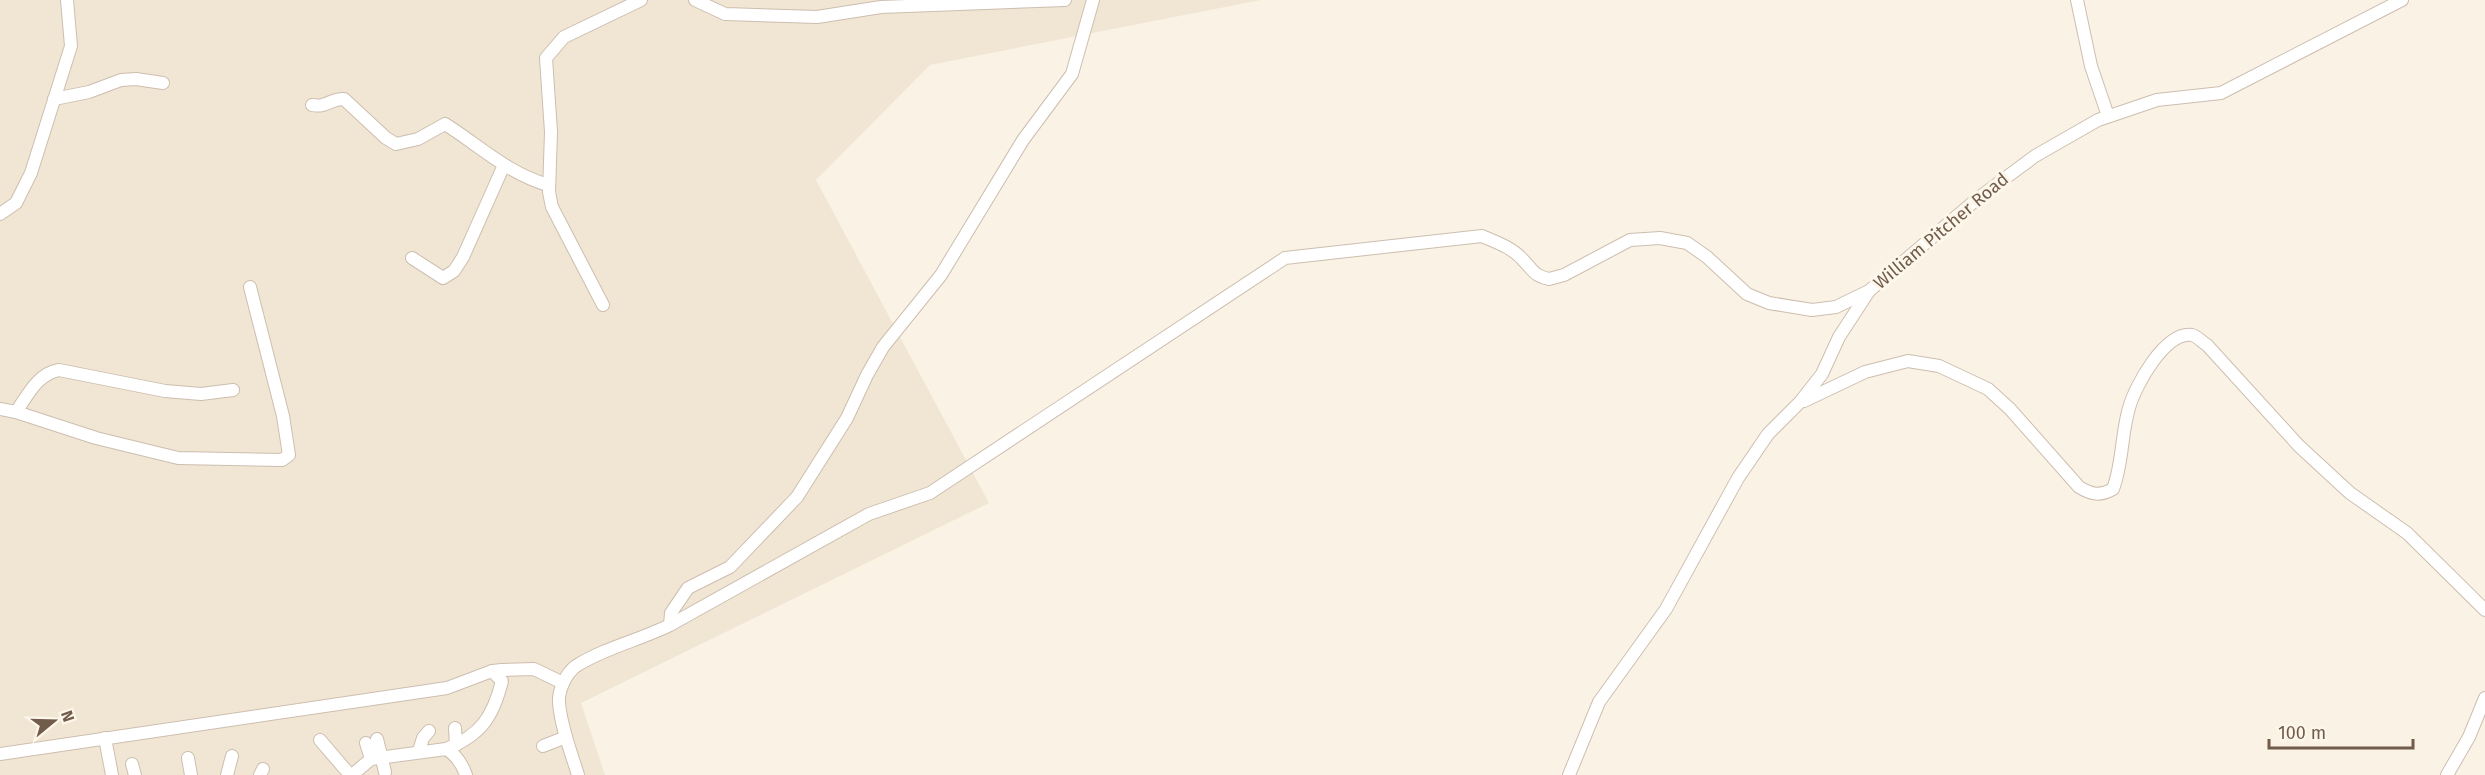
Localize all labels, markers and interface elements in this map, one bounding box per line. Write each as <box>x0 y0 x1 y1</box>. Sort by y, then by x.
street label: William Pitcher Road <box>1869 168 2013 294</box>
north arrow <box>24 691 84 751</box>
text: N <box>57 708 78 724</box>
scale bar <box>2269 712 2413 750</box>
text: 100 m <box>2278 722 2326 744</box>

